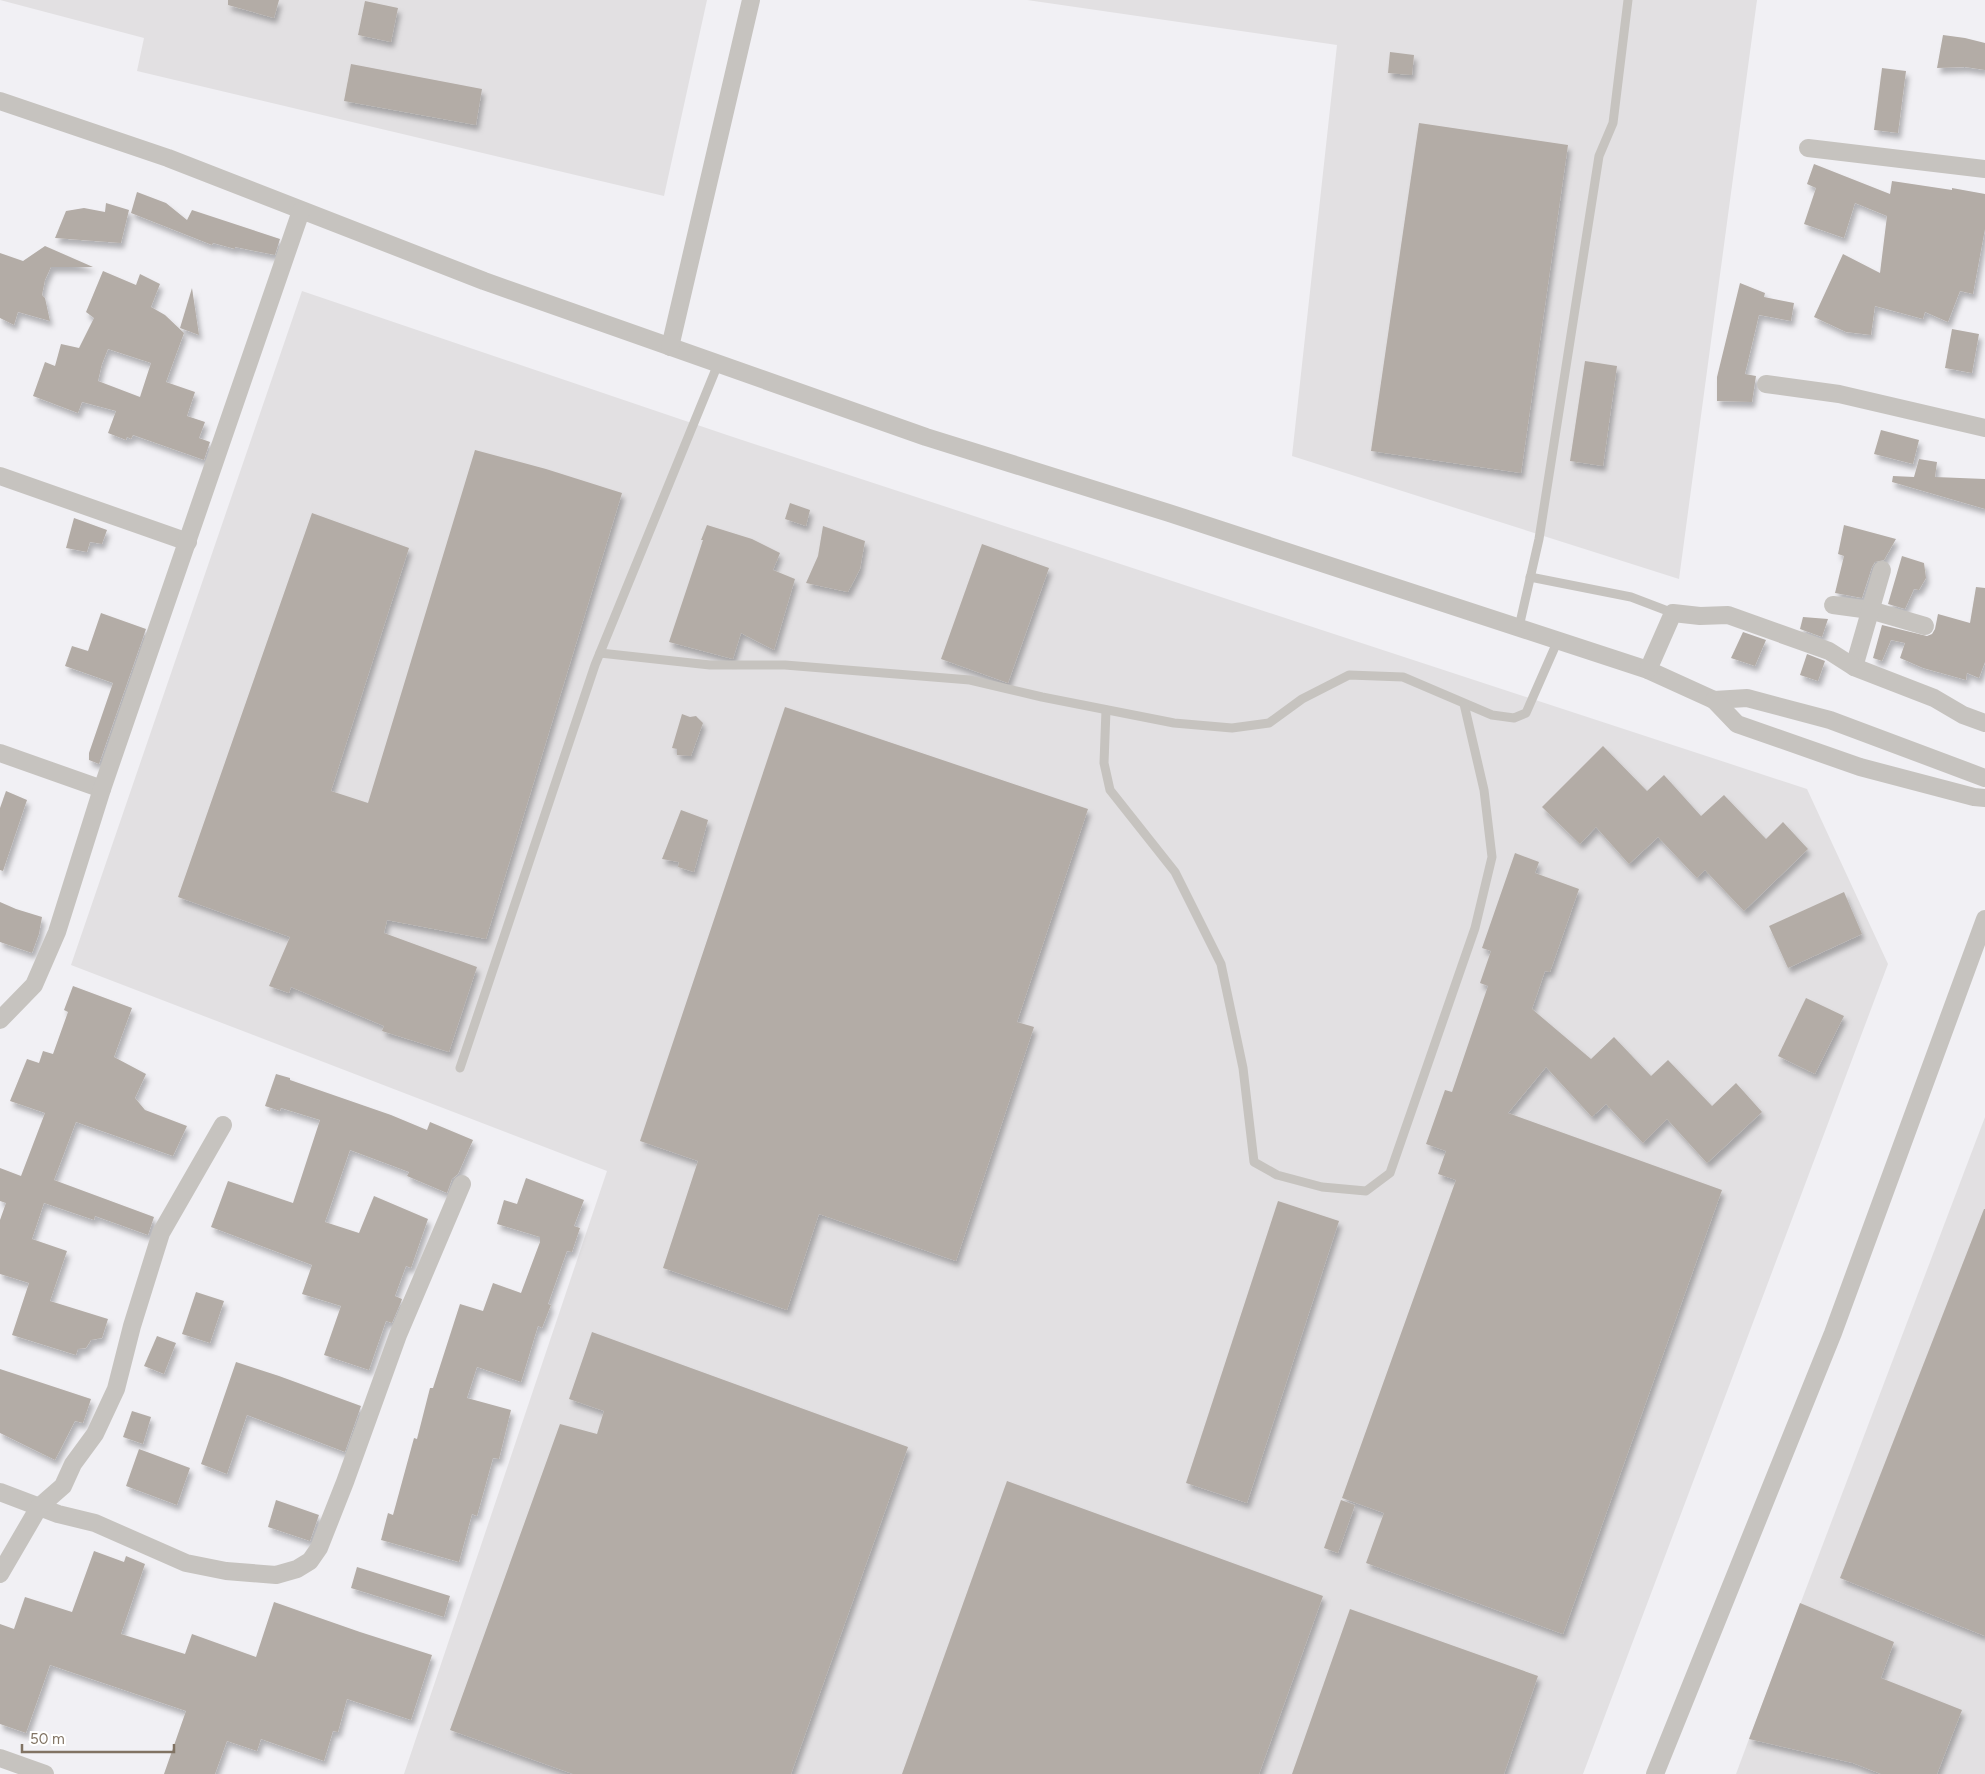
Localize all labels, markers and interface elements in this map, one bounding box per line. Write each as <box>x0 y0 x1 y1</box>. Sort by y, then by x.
scale bar <box>22 1722 175 1754</box>
text: 50 m <box>30 1730 65 1748</box>

